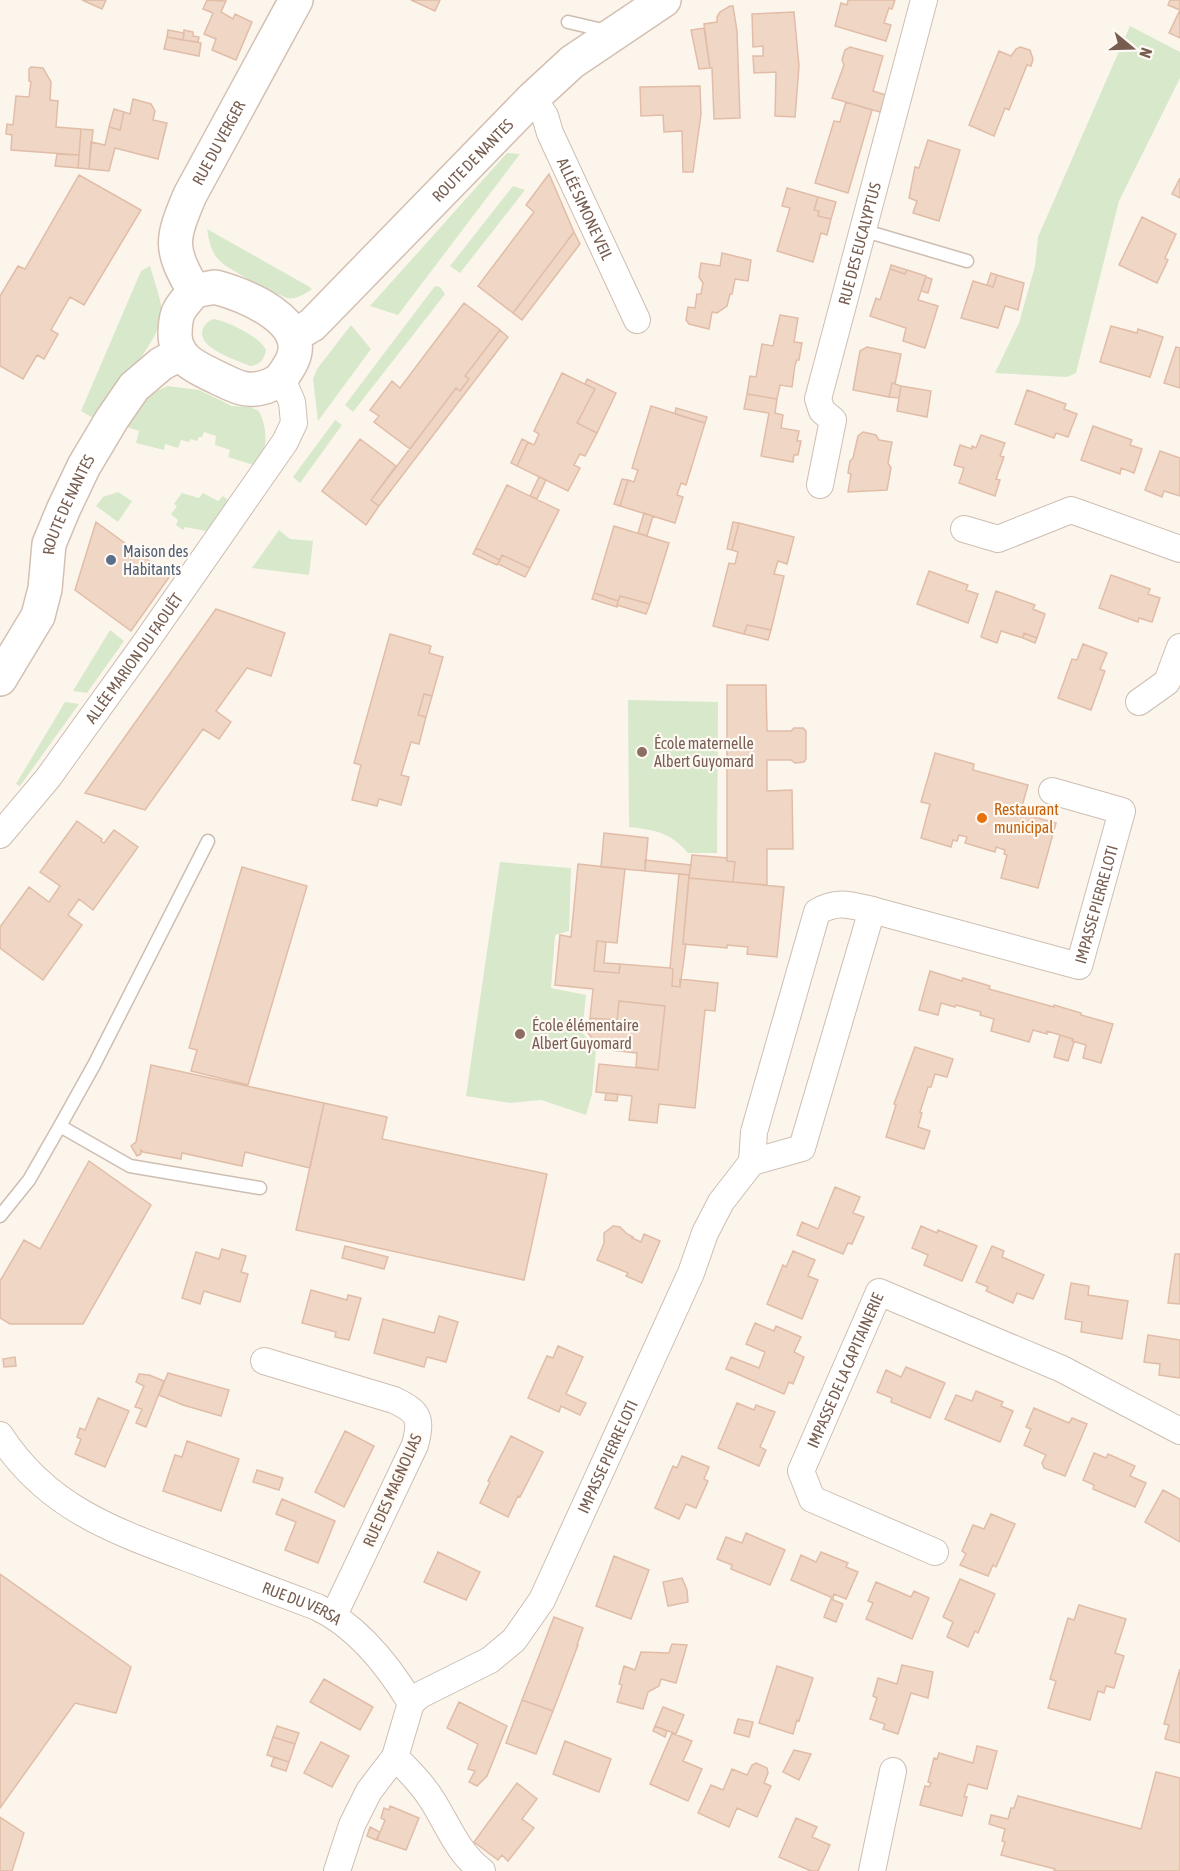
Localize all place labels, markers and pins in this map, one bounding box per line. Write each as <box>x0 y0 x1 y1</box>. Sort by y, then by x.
place label: Maison des Habitants <box>123 542 189 578</box>
marker: Maison des Habitants <box>104 553 118 567</box>
place label: École maternelle Albert Guyomard <box>654 734 754 771</box>
marker: École maternelle Albert Guyomard <box>635 745 649 759</box>
place label: Restaurant municipal <box>994 800 1059 837</box>
marker: Restaurant municipal <box>975 811 989 825</box>
place label: École élémentaire Albert Guyomard <box>532 1016 639 1053</box>
marker: École élémentaire Albert Guyomard <box>513 1027 527 1041</box>

